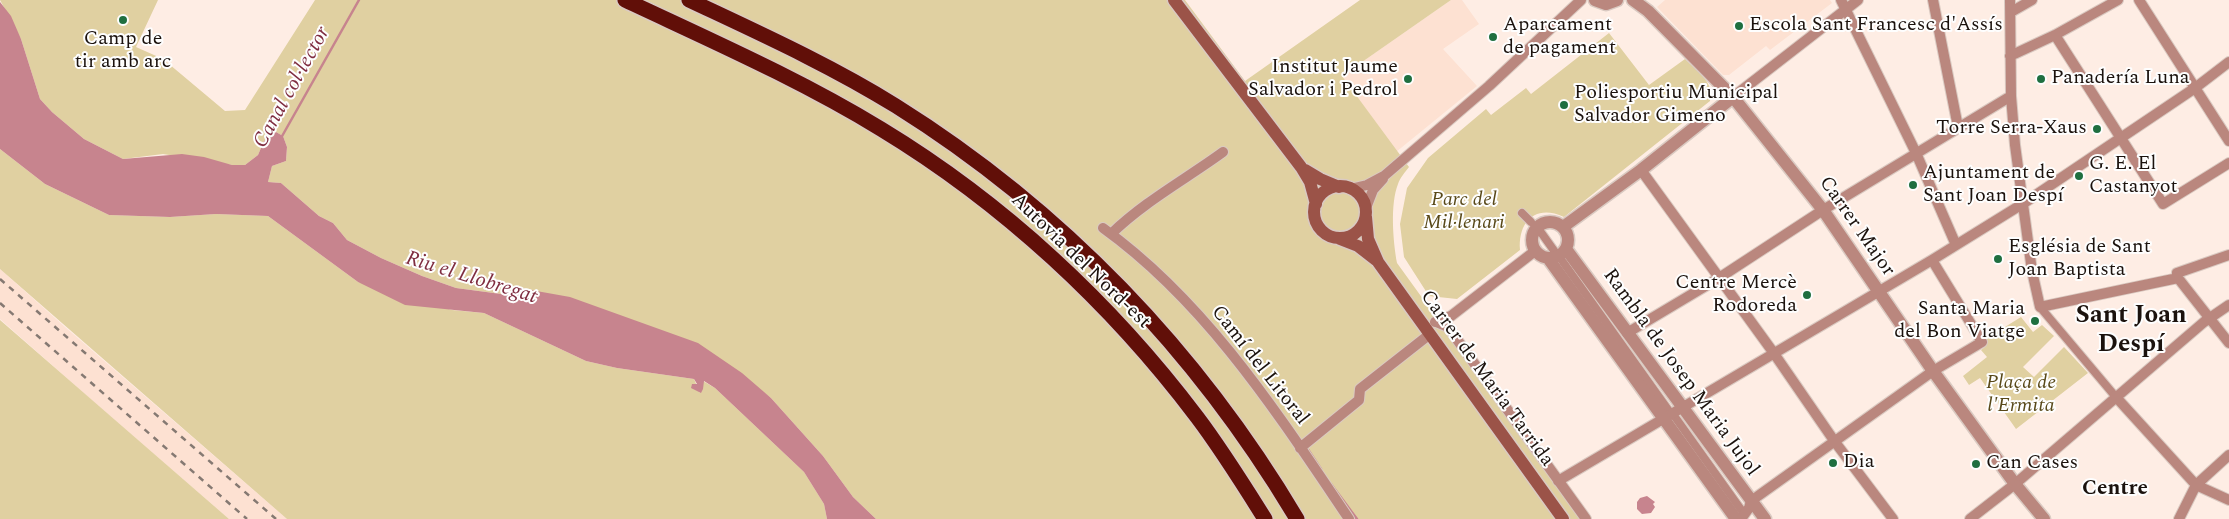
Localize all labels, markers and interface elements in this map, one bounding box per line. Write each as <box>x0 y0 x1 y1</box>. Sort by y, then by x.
marker: Camp de tir amb arc <box>117 14 129 26</box>
place label: Aparcament de pagament <box>1503 14 1616 61</box>
place label: Escola Sant Francesc d'Assís <box>1749 14 2003 38</box>
marker: Escola Sant Francesc d'Assís <box>1733 20 1745 32</box>
water label: Canal col·lector <box>249 23 337 153</box>
place label: Camp de tir amb arc <box>75 28 171 75</box>
marker: Aparcament de pagament <box>1487 31 1499 43</box>
place label: Institut Jaume Salvador i Pedrol <box>1248 56 1398 103</box>
place label: Panadería Luna <box>2051 67 2189 91</box>
marker: Institut Jaume Salvador i Pedrol <box>1402 73 1414 85</box>
marker: Panadería Luna <box>2035 73 2047 85</box>
place label: Poliesportiu Municipal Salvador Gimeno <box>1574 82 1778 129</box>
marker: Poliesportiu Municipal Salvador Gimeno <box>1558 99 1570 111</box>
place label: Torre Serra-Xaus <box>1936 117 2087 141</box>
marker: Torre Serra-Xaus <box>2091 123 2103 135</box>
place label: G. E. El Castanyot <box>2089 153 2178 200</box>
place label: Ajuntament de Sant Joan Despí <box>1923 162 2064 209</box>
marker: G. E. El Castanyot <box>2073 170 2085 182</box>
street label: Carrer Major <box>1813 172 1899 282</box>
marker: Ajuntament de Sant Joan Despí <box>1907 179 1919 191</box>
street label: Autovia del Nord-est <box>1005 189 1155 335</box>
park label: Parc del Mil·lenari <box>1423 189 1505 236</box>
place label: Església de Sant Joan Baptista <box>2008 236 2151 283</box>
water label: Riu el Llobregat <box>402 247 540 311</box>
marker: Església de Sant Joan Baptista <box>1992 253 2004 265</box>
street label: Rambla de Josep Maria Jujol <box>1597 265 1763 481</box>
place label: Centre Mercè Rodoreda <box>1675 272 1797 319</box>
street label: Carrer de Maria Tarrida <box>1414 286 1558 472</box>
marker: Centre Mercè Rodoreda <box>1801 289 1813 301</box>
place label: Santa Maria del Bon Viatge <box>1894 298 2025 345</box>
street label: Camí del Litoral <box>1205 302 1313 430</box>
district label: Sant Joan Despí <box>2075 302 2187 361</box>
marker: Santa Maria del Bon Viatge <box>2029 315 2041 327</box>
park label: Plaça de l'Ermita <box>1986 372 2056 419</box>
place label: Dia <box>1843 451 1875 475</box>
place label: Can Cases <box>1986 452 2078 476</box>
marker: Dia <box>1827 457 1839 469</box>
marker: Can Cases <box>1970 458 1982 470</box>
district label: Centre <box>2082 477 2148 503</box>

